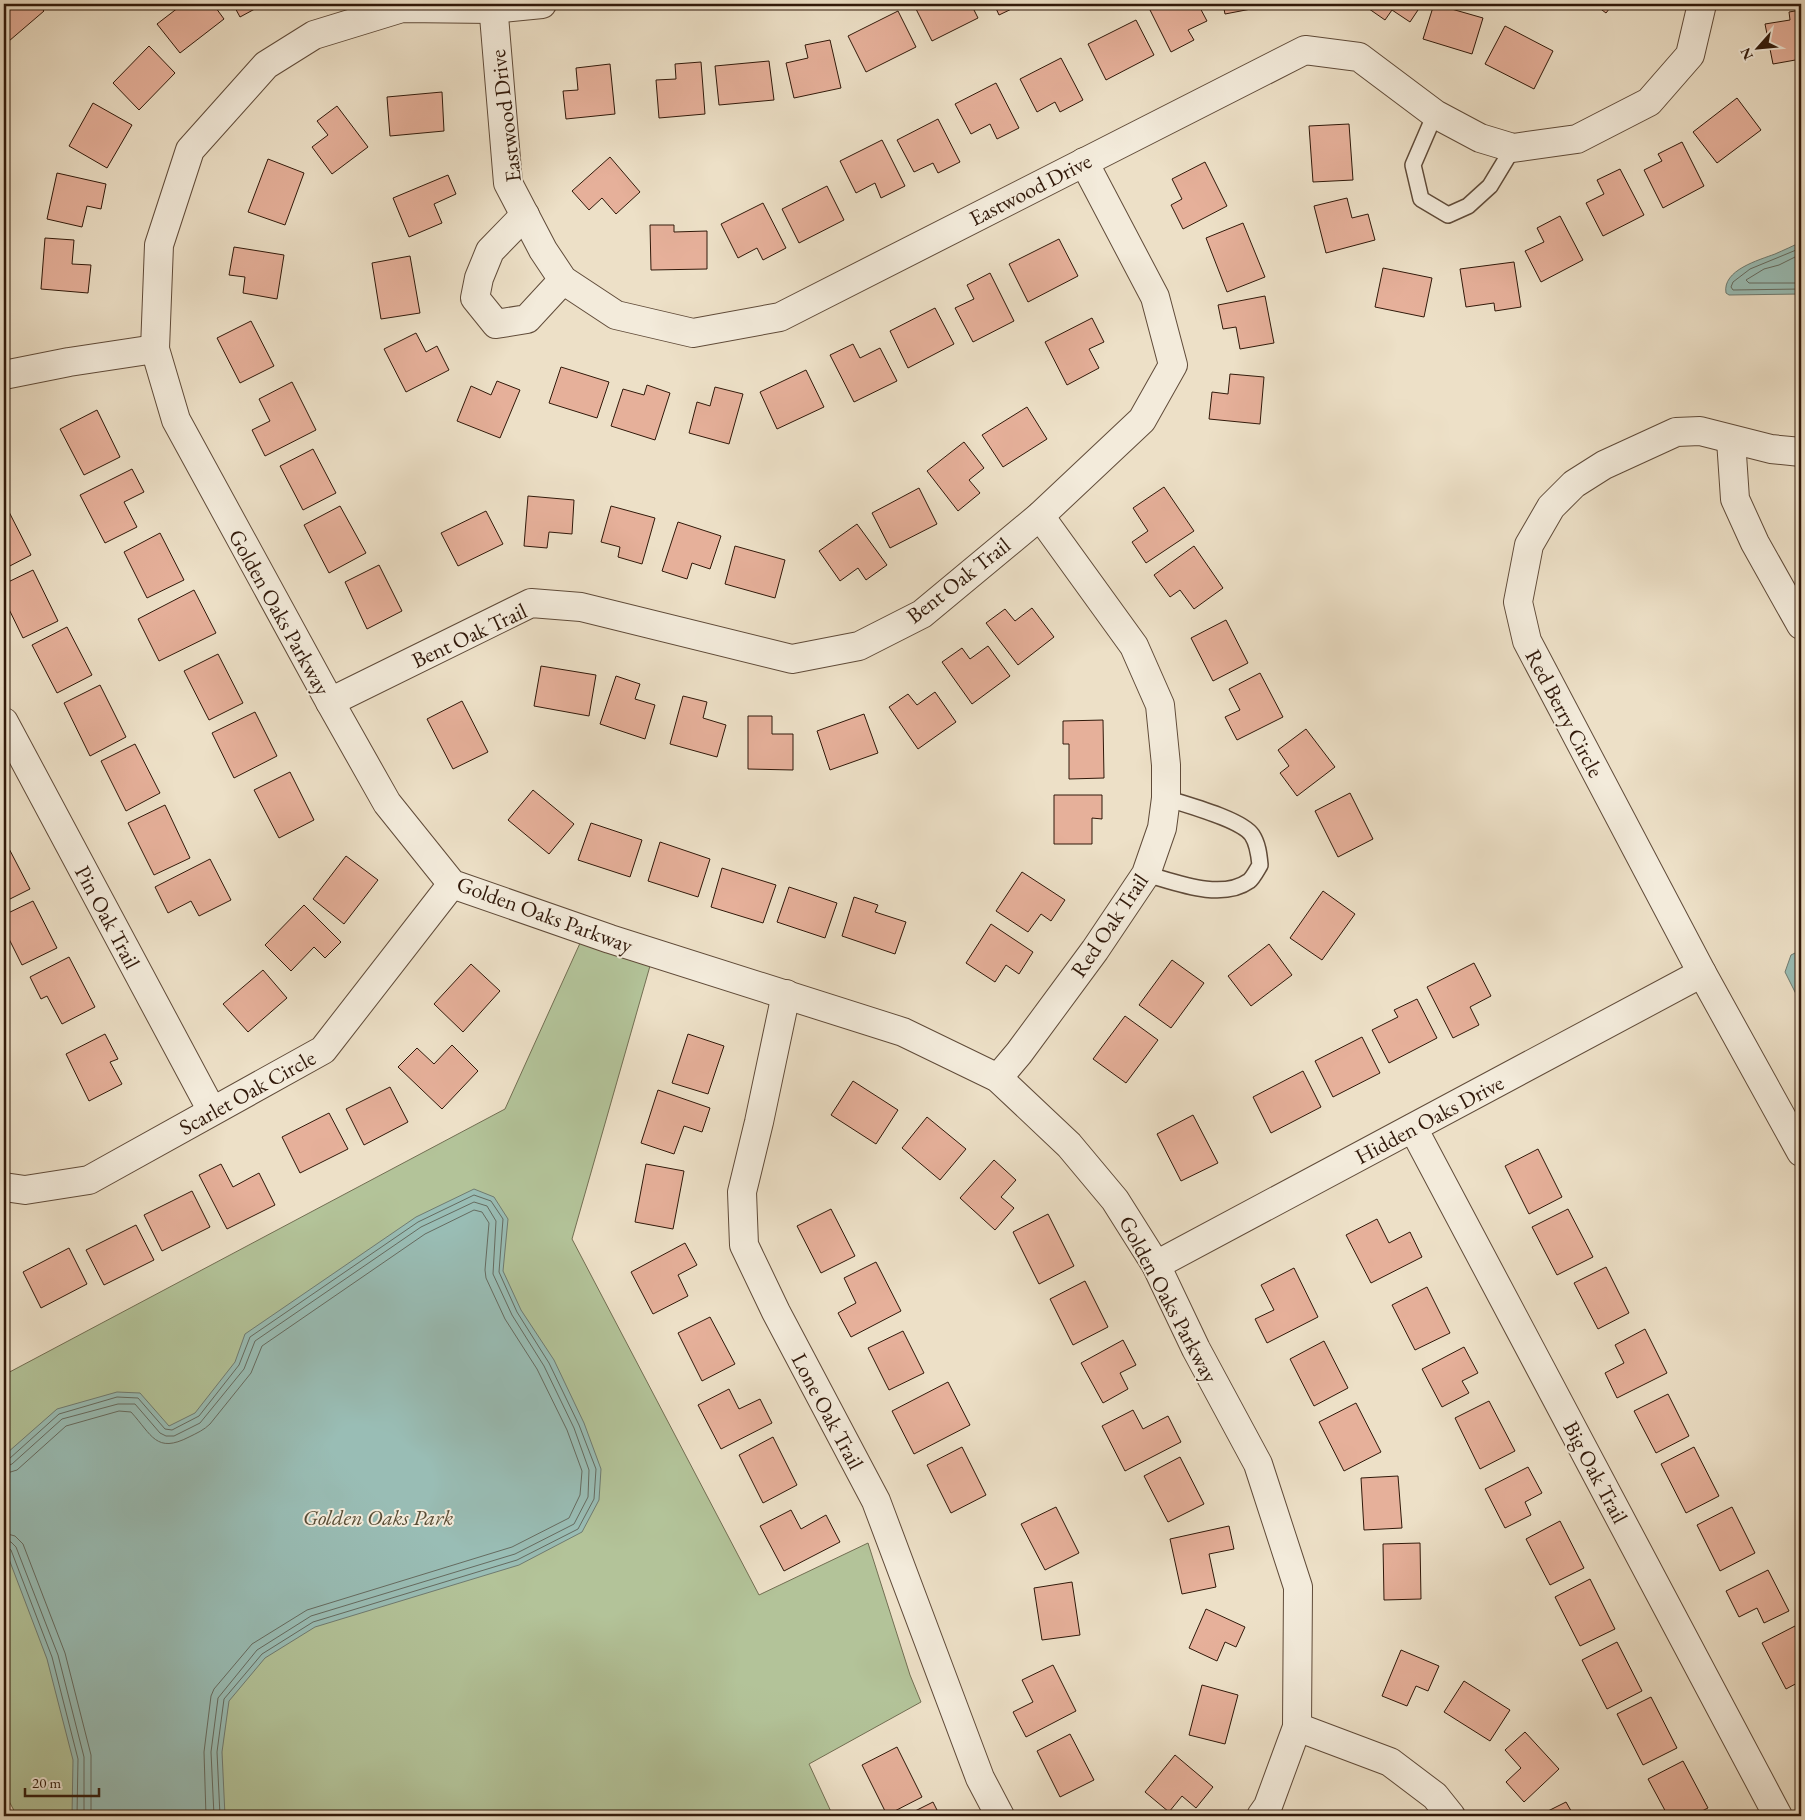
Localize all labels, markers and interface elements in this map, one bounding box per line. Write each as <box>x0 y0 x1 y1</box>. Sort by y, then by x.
north arrow <box>1732 22 1782 72</box>
text: N <box>1736 44 1757 63</box>
street label: Eastwood Drive <box>483 48 528 184</box>
street label: Eastwood Drive <box>964 146 1097 233</box>
street label: Golden Oaks Parkway <box>222 524 337 701</box>
street label: Bent Oak Trail <box>901 531 1016 630</box>
street label: Bent Oak Trail <box>407 596 532 675</box>
street label: Red Berry Circle <box>1519 644 1611 783</box>
street label: Pin Oak Trail <box>68 860 147 974</box>
street label: Red Oak Trail <box>1064 868 1155 983</box>
street label: Golden Oaks Parkway <box>453 869 637 960</box>
street label: Scarlet Oak Circle <box>174 1043 321 1142</box>
street label: Hidden Oaks Drive <box>1350 1068 1509 1171</box>
street label: Golden Oaks Parkway <box>1112 1211 1225 1388</box>
street label: Lone Oak Trail <box>785 1348 870 1475</box>
street label: Big Oak Trail <box>1556 1416 1635 1528</box>
park label: Golden Oaks Park <box>303 1503 453 1532</box>
scale bar <box>25 1765 99 1797</box>
text: 20 m <box>32 1773 61 1792</box>

